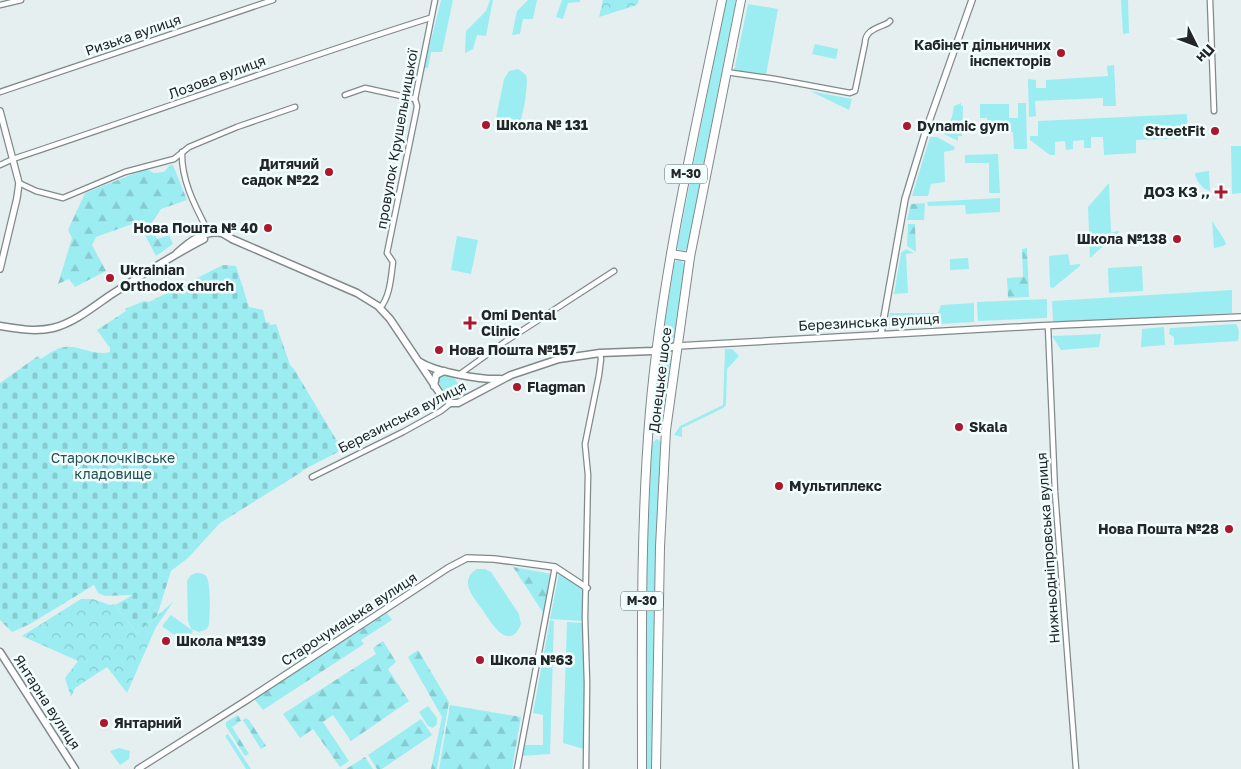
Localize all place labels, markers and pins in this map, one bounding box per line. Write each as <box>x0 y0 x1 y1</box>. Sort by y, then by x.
place label: Кабінет дільничних інспекторів <box>914 36 1051 69</box>
marker: Кабінет дільничних інспекторів <box>1055 47 1067 59</box>
place label: Школа № 131 <box>496 116 588 133</box>
place label: Dynamic gym <box>917 117 1009 134</box>
marker: Школа № 131 <box>480 119 492 131</box>
marker: Dynamic gym <box>901 120 913 132</box>
place label: StreetFit <box>1145 122 1205 139</box>
marker: StreetFit <box>1209 125 1221 137</box>
place label: Дитячий садок №22 <box>242 155 319 188</box>
marker: Дитячий садок №22 <box>323 166 335 178</box>
place label: ДОЗ КЗ ,, <box>1144 183 1210 200</box>
marker: ДОЗ КЗ ,, <box>1214 185 1228 199</box>
place label: Нова Пошта № 40 <box>133 219 258 236</box>
marker: Нова Пошта № 40 <box>262 222 274 234</box>
place label: Школа №138 <box>1077 230 1167 247</box>
marker: Школа №138 <box>1171 233 1183 245</box>
place label: Ukrainian Orthodox church <box>120 261 234 294</box>
marker: Ukrainian Orthodox church <box>104 272 116 284</box>
place label: Omi Dental Clinic <box>481 306 557 339</box>
marker: Omi Dental Clinic <box>463 316 477 330</box>
place label: Нова Пошта №157 <box>449 341 576 358</box>
marker: Нова Пошта №157 <box>433 344 445 356</box>
place label: Flagman <box>527 378 586 395</box>
marker: Flagman <box>511 381 523 393</box>
place label: Skala <box>969 418 1007 435</box>
marker: Skala <box>953 421 965 433</box>
place label: Мультиплекс <box>789 477 882 494</box>
marker: Мультиплекс <box>773 480 785 492</box>
place label: Нова Пошта №28 <box>1098 520 1219 537</box>
marker: Нова Пошта №28 <box>1223 523 1235 535</box>
place label: Школа №139 <box>176 632 266 649</box>
marker: Школа №139 <box>160 635 172 647</box>
place label: Школа №63 <box>490 651 573 668</box>
marker: Школа №63 <box>474 654 486 666</box>
place label: Янтарний <box>114 714 182 731</box>
marker: Янтарний <box>98 717 110 729</box>

